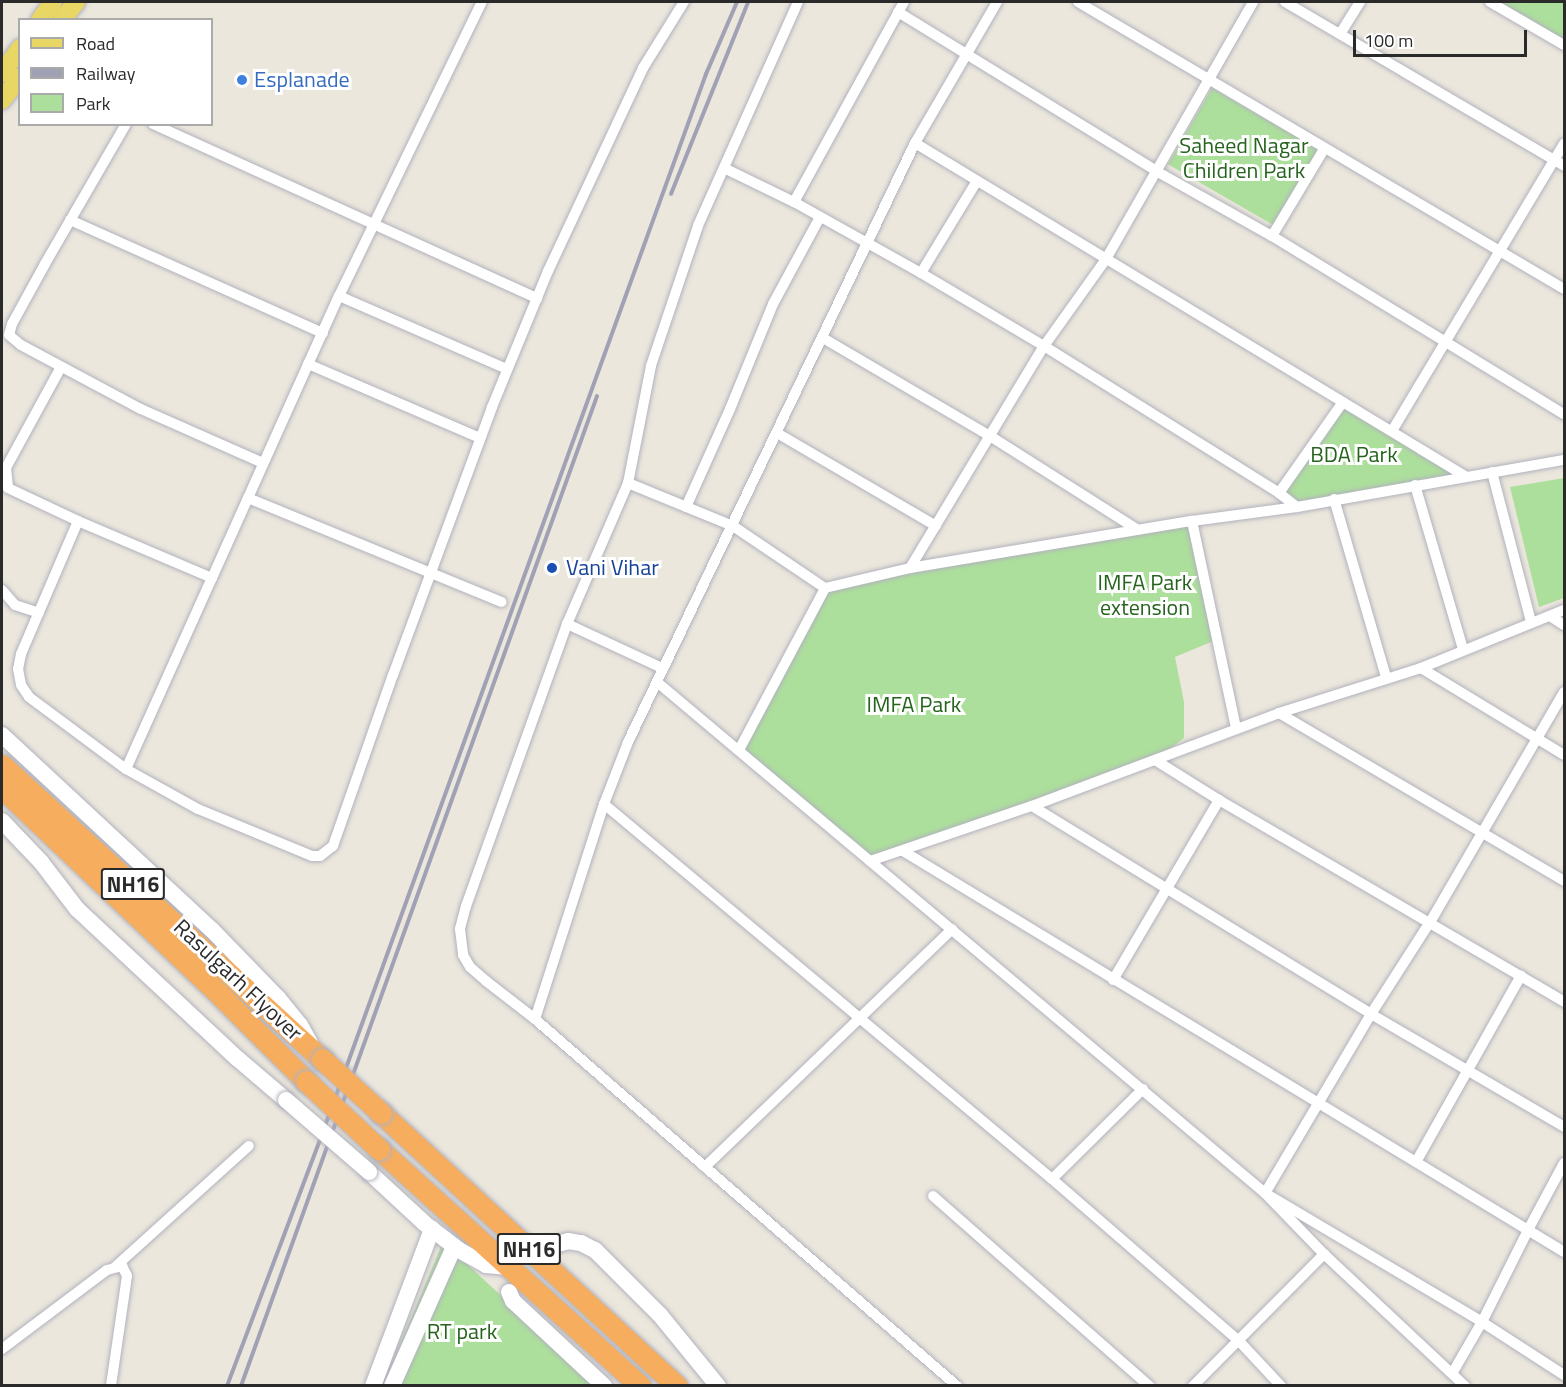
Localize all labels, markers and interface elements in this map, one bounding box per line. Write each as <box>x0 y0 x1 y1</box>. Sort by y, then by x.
legend <box>18 18 213 126</box>
scale bar <box>1356 18 1530 56</box>
text: 100 m <box>1364 27 1413 54</box>
text: Road <box>76 30 115 57</box>
text: Railway <box>76 60 135 87</box>
place label: Esplanade <box>254 67 350 93</box>
marker: Esplanade <box>235 73 249 87</box>
text: Park <box>76 90 110 117</box>
park label: Saheed Nagar Children Park <box>1179 132 1309 184</box>
park label: BDA Park <box>1310 442 1398 468</box>
place label: Vani Vihar <box>566 555 659 581</box>
marker: Vani Vihar <box>543 559 561 577</box>
park label: IMFA Park extension <box>1098 569 1192 620</box>
park label: IMFA Park <box>867 692 961 718</box>
road number: NH16 <box>100 866 166 902</box>
street label: Rasulgarh Flyover <box>168 914 308 1046</box>
road number: NH16 <box>496 1231 562 1267</box>
park label: RT park <box>427 1319 497 1345</box>

